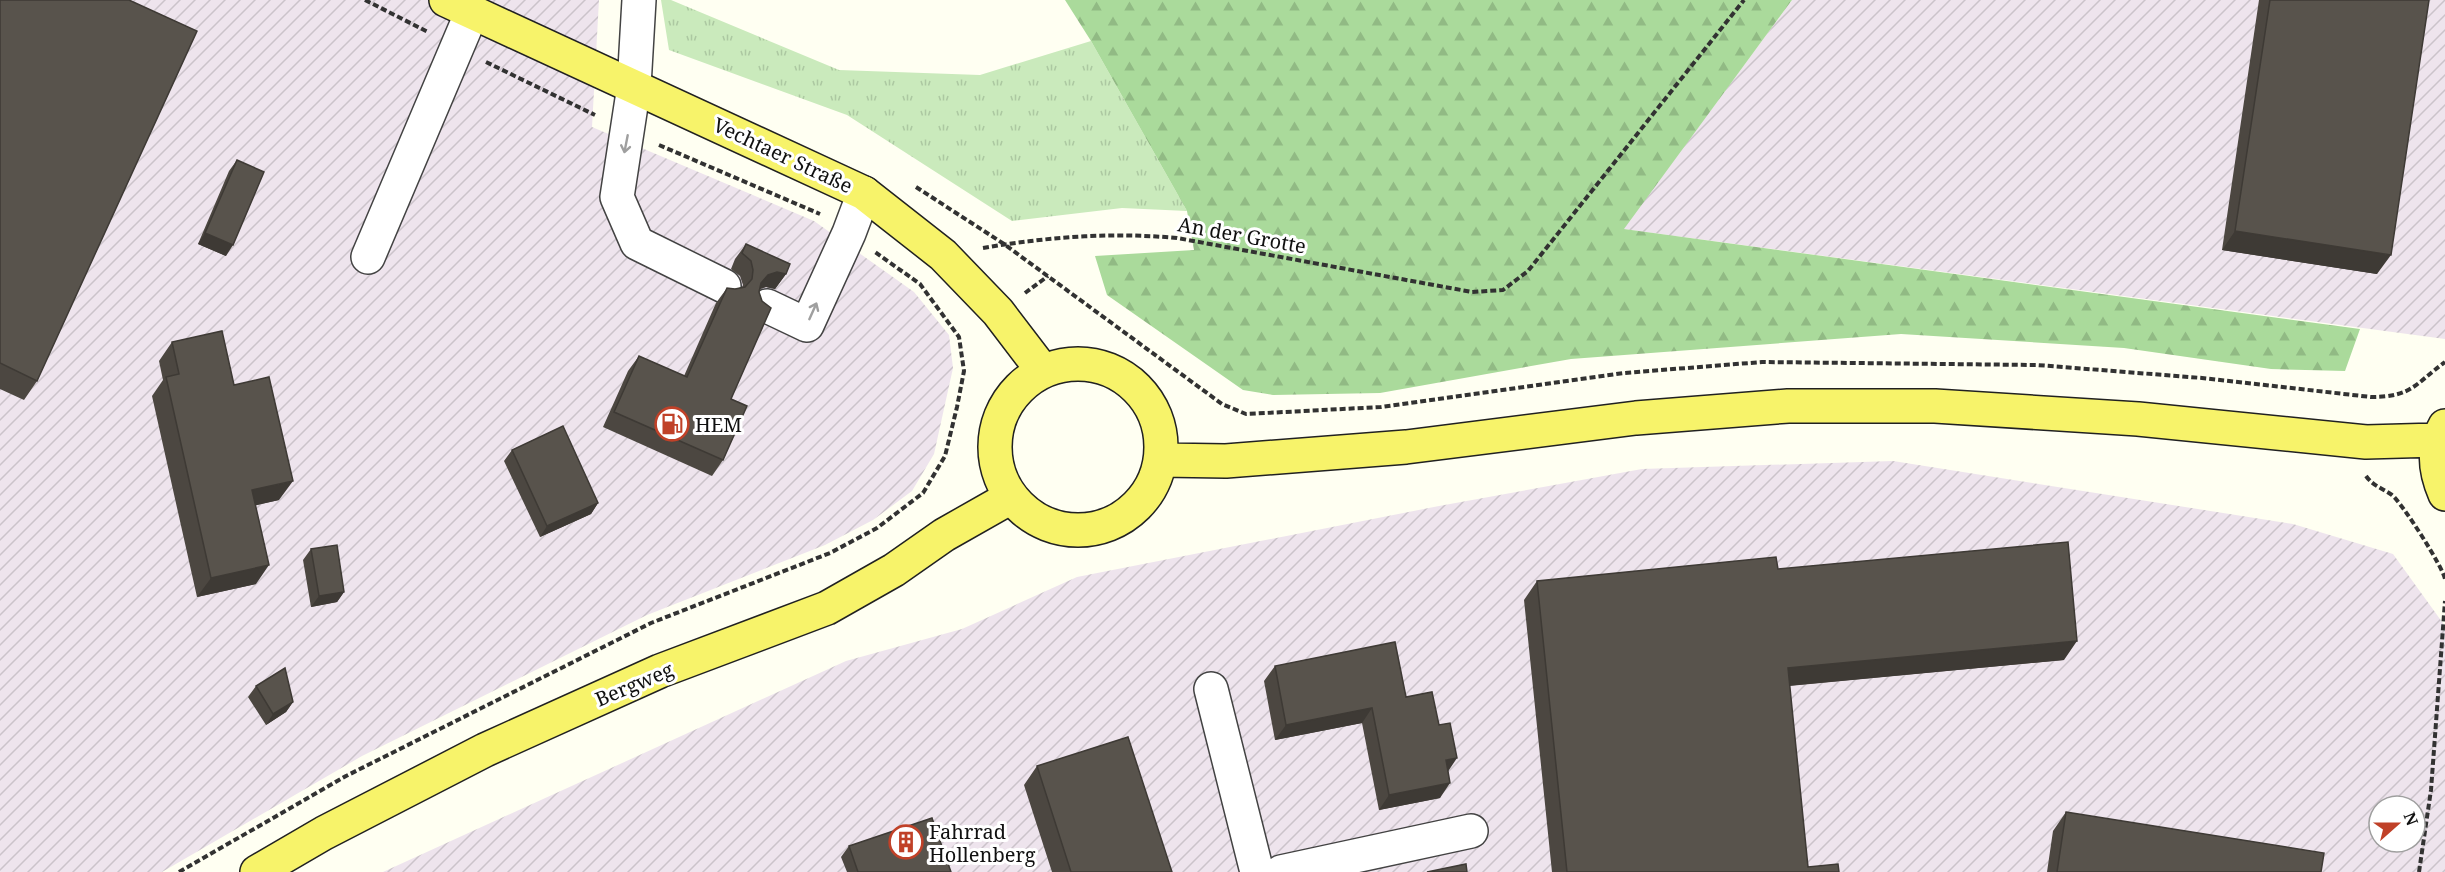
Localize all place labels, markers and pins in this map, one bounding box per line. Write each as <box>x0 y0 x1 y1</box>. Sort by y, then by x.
fuel station icon: HEM <box>654 406 690 442</box>
place label: HEM <box>695 411 742 438</box>
place label: Fahrrad Hollenberg <box>929 818 1036 868</box>
building icon: Fahrrad Hollenberg <box>888 824 924 860</box>

